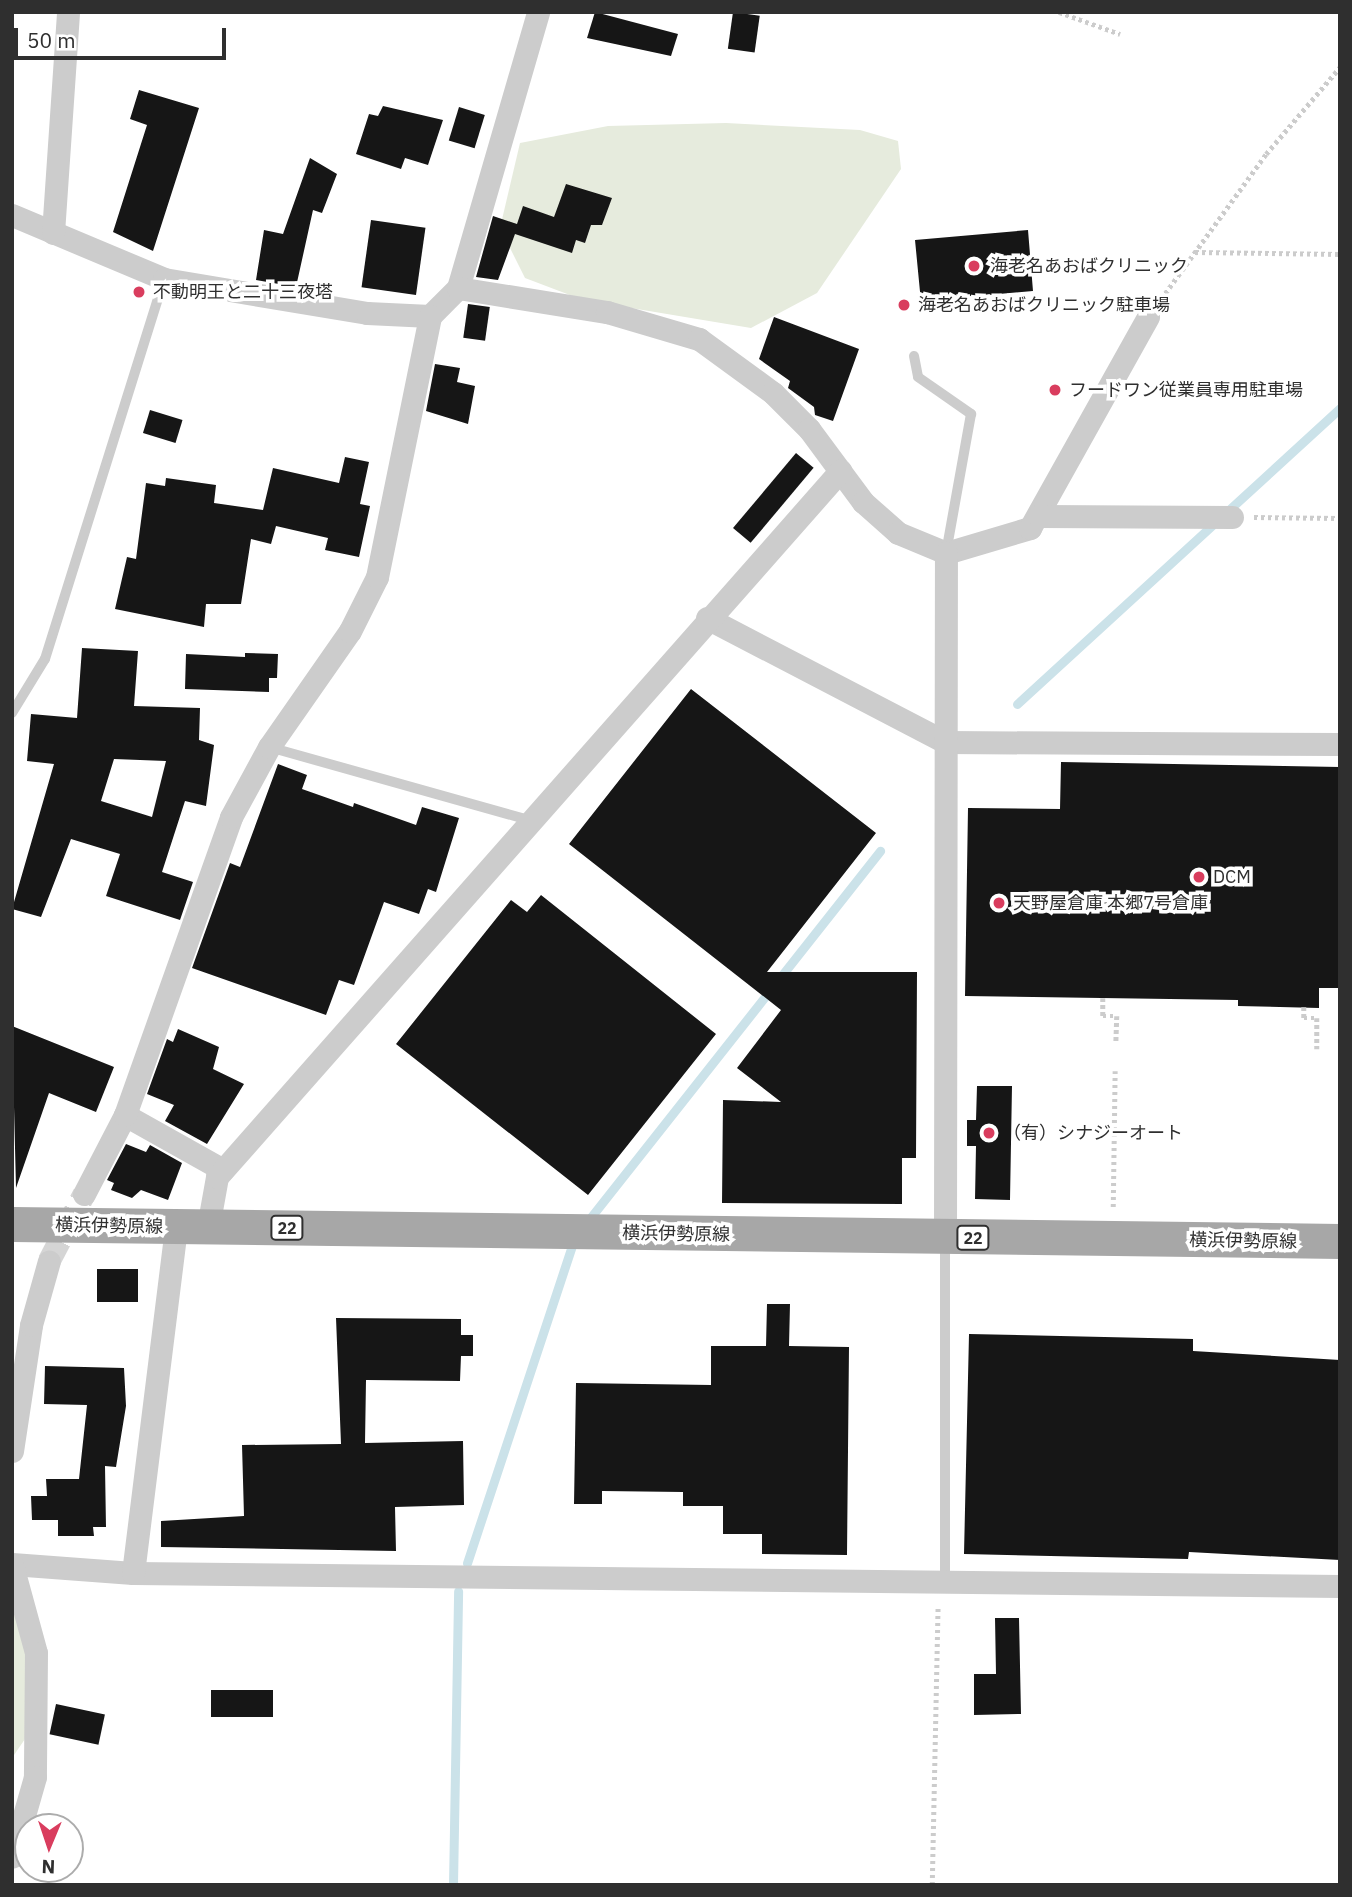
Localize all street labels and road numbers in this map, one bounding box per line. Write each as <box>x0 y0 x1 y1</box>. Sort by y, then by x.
street label: 横浜伊勢原線 <box>55 1214 163 1238</box>
road number: 22 <box>270 1216 304 1240</box>
street label: 横浜伊勢原線 <box>622 1222 730 1246</box>
road number: 22 <box>956 1226 990 1250</box>
street label: 横浜伊勢原線 <box>1189 1229 1297 1253</box>

